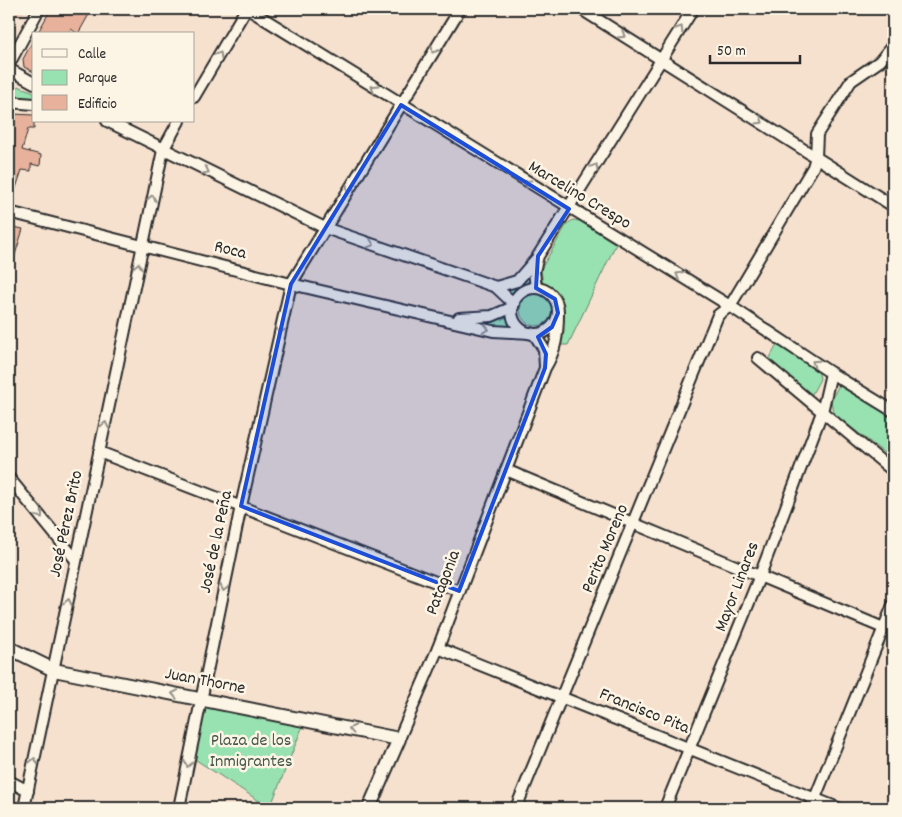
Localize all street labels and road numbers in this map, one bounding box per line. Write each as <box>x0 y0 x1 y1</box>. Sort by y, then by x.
street label: Marcelino Crespo <box>523 155 635 237</box>
street label: Roca <box>211 235 249 267</box>
street label: José Pérez Brito <box>43 468 91 580</box>
street label: José de la Peña <box>194 488 240 596</box>
street label: Perito Moreno <box>576 501 636 597</box>
street label: Mayor Linares <box>709 538 767 636</box>
street label: Patagonia <box>420 546 468 619</box>
street label: Juan Thorne <box>163 662 247 702</box>
street label: Francisco Pita <box>595 683 693 742</box>

